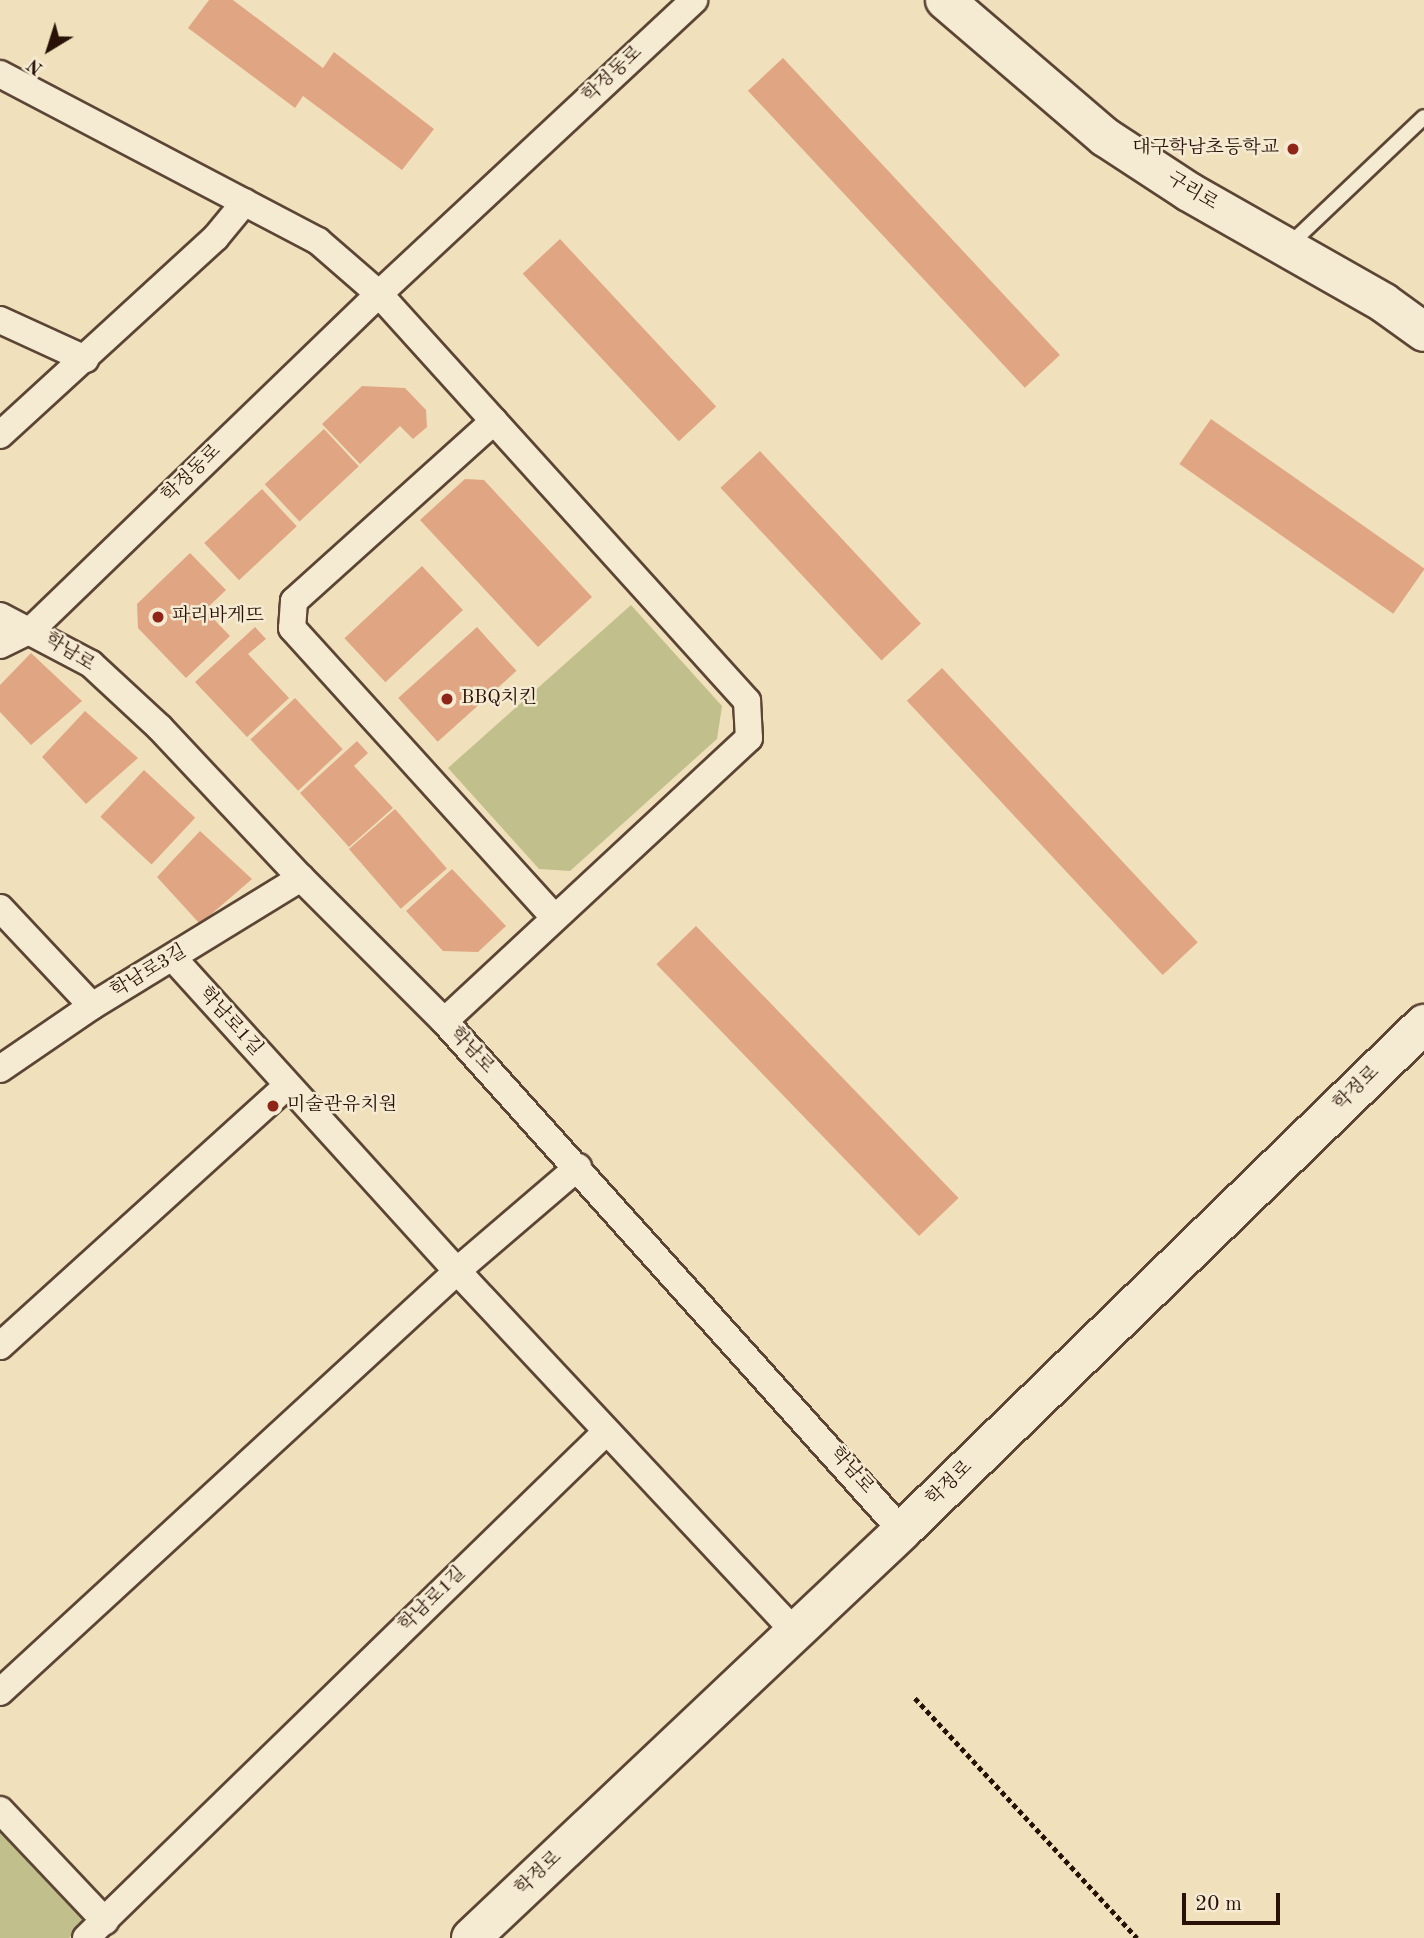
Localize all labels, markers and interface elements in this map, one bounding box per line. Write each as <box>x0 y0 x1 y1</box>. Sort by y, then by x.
north arrow <box>14 14 84 84</box>
street label: 학정동로 <box>578 42 648 108</box>
text: N <box>24 54 47 78</box>
place label: 대구학남초등학교 <box>1132 138 1279 160</box>
marker: 대구학남초등학교 <box>1285 141 1301 157</box>
street label: 구리로 <box>1163 168 1221 216</box>
street label: 학정동로 <box>158 440 226 508</box>
place label: 파리바게뜨 <box>172 606 264 628</box>
marker: 파리바게뜨 <box>150 609 166 625</box>
street label: 학남로 <box>40 629 98 677</box>
place label: BBQ치킨 <box>461 688 537 710</box>
marker: BBQ치킨 <box>439 691 455 707</box>
street label: 학남로3길 <box>107 940 191 1004</box>
street label: 학남로1길 <box>193 983 267 1061</box>
street label: 학남로 <box>444 1023 498 1079</box>
street label: 학정로 <box>1329 1062 1385 1116</box>
place label: 미술관유치원 <box>287 1095 397 1117</box>
marker: 미술관유치원 <box>265 1098 281 1114</box>
street label: 학남로 <box>824 1443 878 1499</box>
street label: 학정로 <box>922 1457 978 1511</box>
street label: 학남로1길 <box>395 1562 471 1638</box>
street label: 학정로 <box>511 1847 567 1901</box>
scale bar <box>1186 1878 1284 1922</box>
text: 20 m <box>1195 1894 1242 1915</box>

